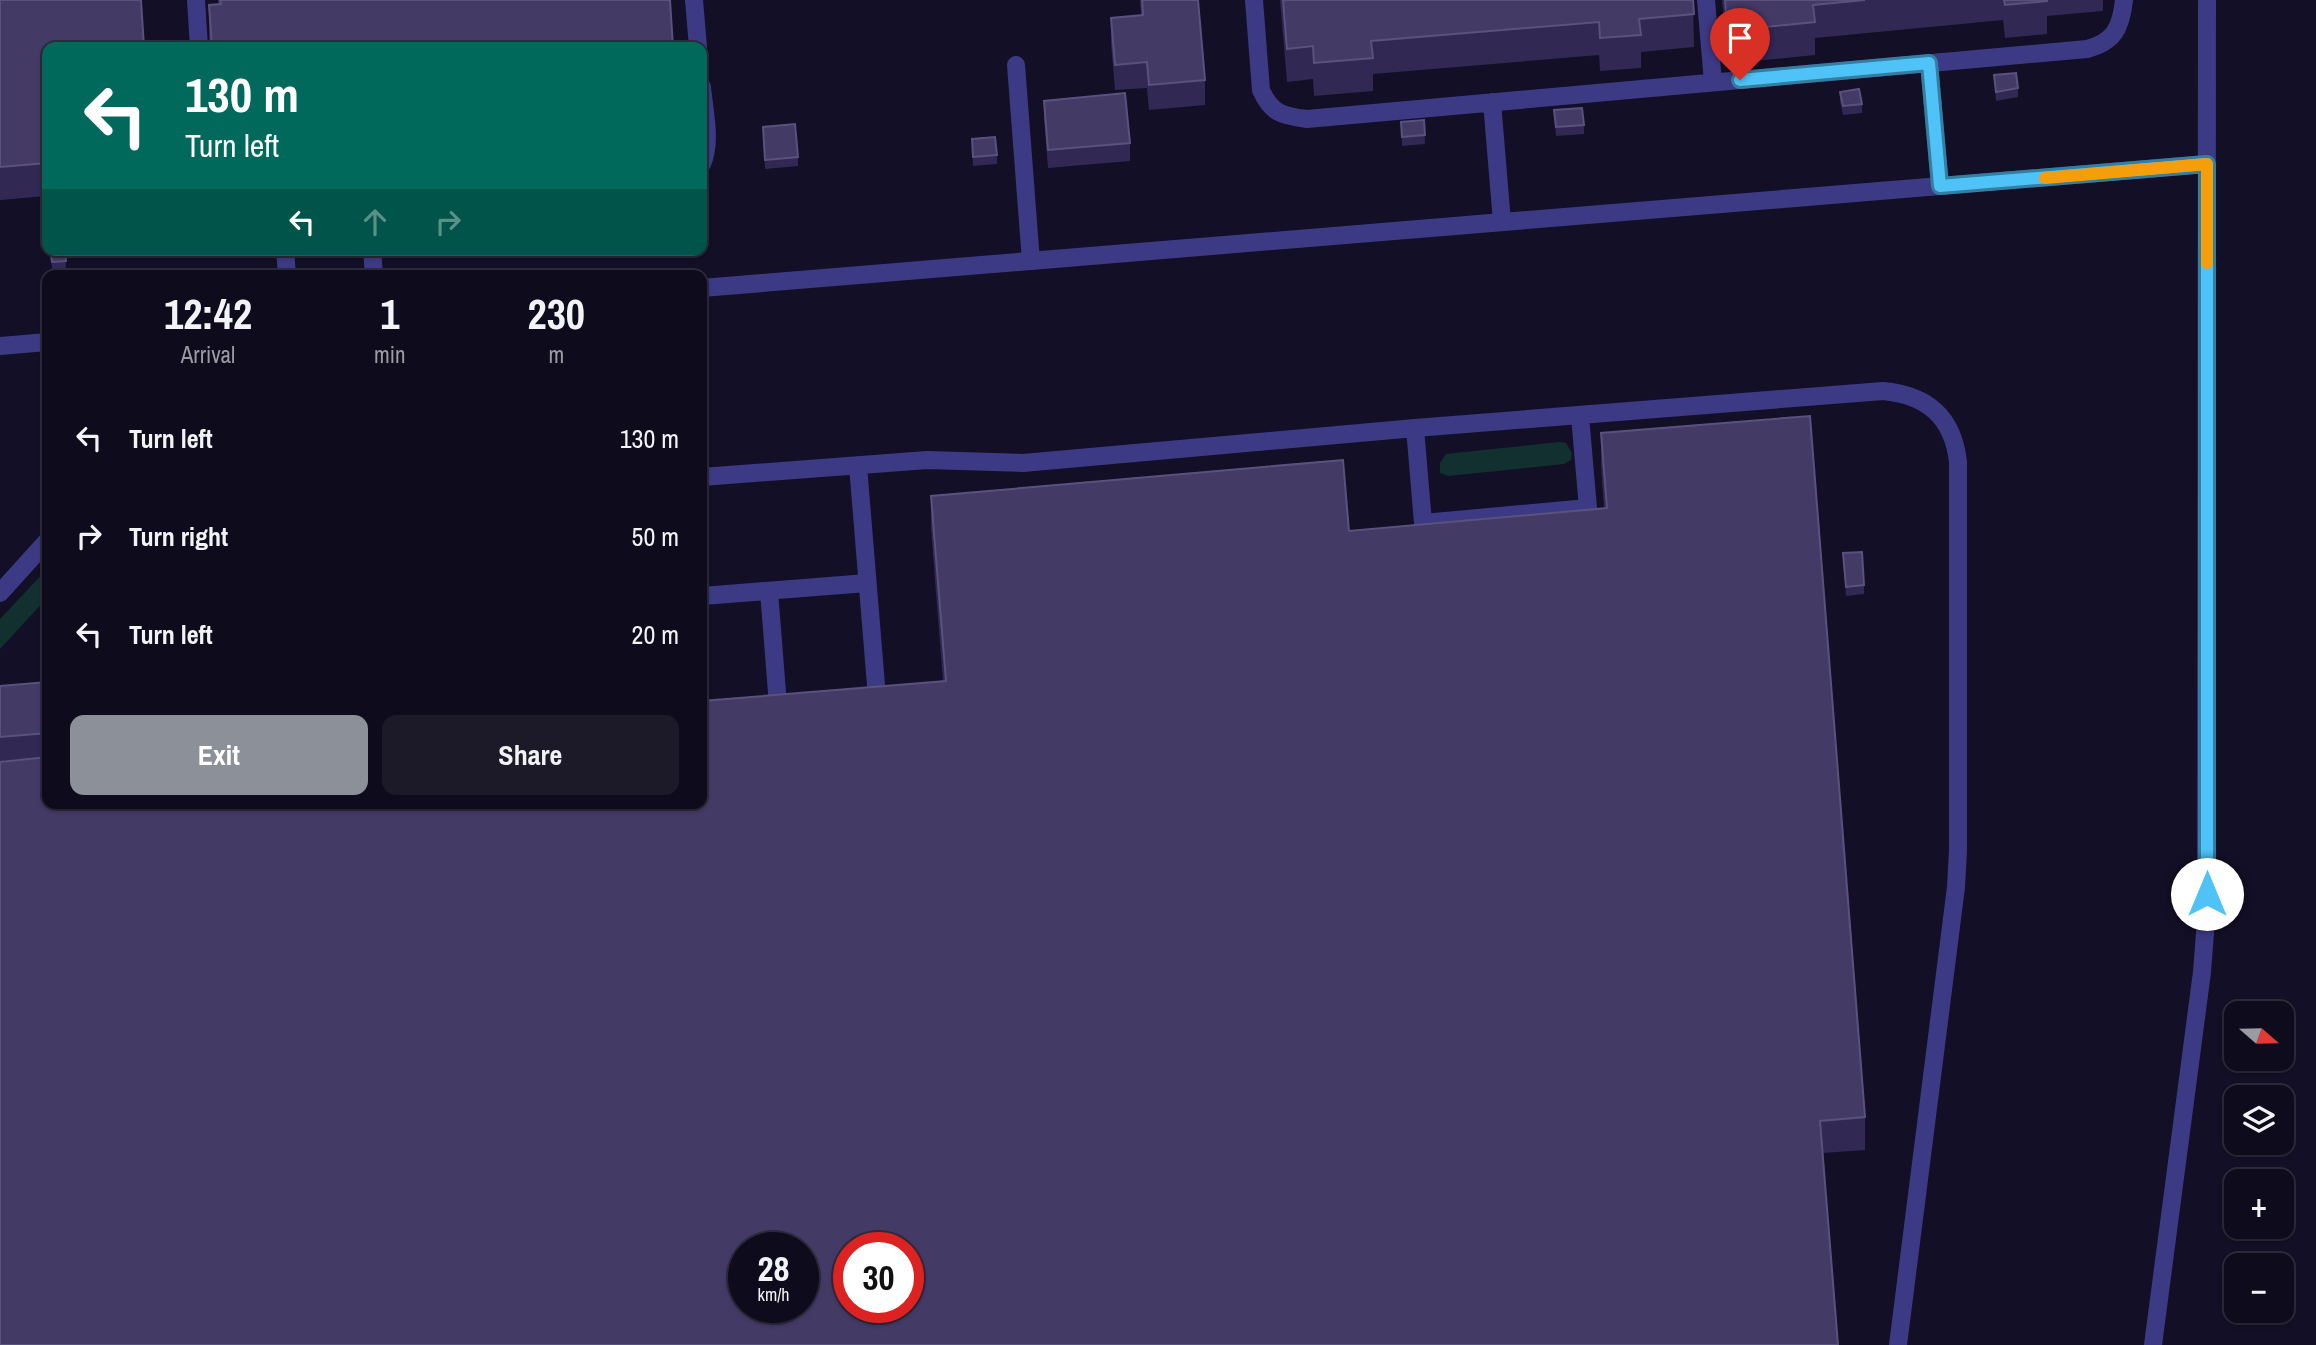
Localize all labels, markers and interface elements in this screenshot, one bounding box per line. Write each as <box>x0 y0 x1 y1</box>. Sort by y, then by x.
pin <box>1710 8 1770 80</box>
icon: arrive <box>1721 19 1759 57</box>
text: 130 m <box>185 61 299 127</box>
icon: left <box>70 70 161 161</box>
text: Turn left <box>185 124 279 167</box>
icon: left <box>283 203 321 241</box>
icon: ahead <box>356 203 394 241</box>
icon: right <box>429 203 467 241</box>
text: 12:42 <box>164 286 252 342</box>
text: 1 <box>380 286 399 342</box>
text: 230 <box>528 286 585 342</box>
text: Arrival <box>181 339 235 370</box>
text: min <box>374 339 406 370</box>
text: m <box>548 339 564 370</box>
icon: left <box>70 419 108 457</box>
text: Turn left <box>129 421 213 456</box>
text: 130 m <box>620 421 679 456</box>
icon: right <box>70 517 108 555</box>
text: Turn right <box>129 519 228 554</box>
text: 50 m <box>632 519 679 554</box>
icon: left <box>70 615 108 653</box>
text: Turn left <box>129 617 213 652</box>
text: 20 m <box>632 617 679 652</box>
button: Exit <box>70 715 368 795</box>
button: Share <box>382 715 679 795</box>
position arrow <box>2170 857 2244 931</box>
north arrow <box>2224 1001 2294 1071</box>
map controls <box>2224 1001 2294 1323</box>
button: layers <box>2224 1085 2294 1155</box>
button: + <box>2224 1169 2294 1239</box>
speed limit sign: 30 <box>833 1232 924 1323</box>
text: 28 <box>758 1245 789 1292</box>
button: − <box>2224 1253 2294 1323</box>
text: km/h <box>758 1282 790 1307</box>

